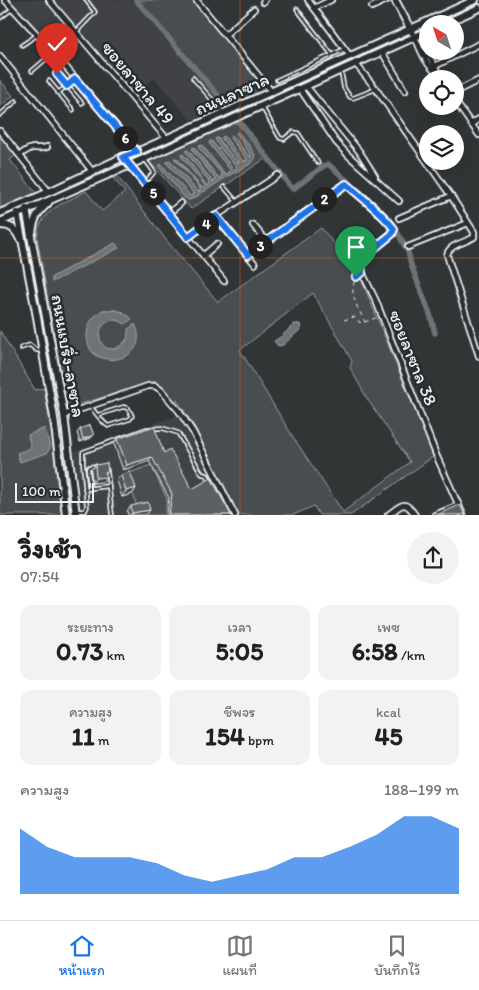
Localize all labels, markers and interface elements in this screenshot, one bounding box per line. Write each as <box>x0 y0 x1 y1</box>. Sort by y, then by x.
north arrow <box>419 15 464 60</box>
map controls <box>419 15 464 170</box>
pin <box>36 23 78 74</box>
icon: check <box>43 30 71 58</box>
street label: ซอยลาซาล 49 <box>97 37 179 129</box>
street label: ถนนลาซาล <box>191 68 273 120</box>
button: locate <box>419 70 464 115</box>
button: layers <box>419 125 464 170</box>
pin: 6 <box>112 126 138 150</box>
text: 6 <box>122 130 129 147</box>
pin: 5 <box>140 180 166 206</box>
text: 5 <box>150 185 157 202</box>
pin: 2 <box>312 186 336 212</box>
text: 2 <box>321 191 328 208</box>
pin: 4 <box>194 212 218 236</box>
text: 4 <box>202 216 211 233</box>
pin <box>335 226 377 277</box>
icon: arrive <box>342 233 370 261</box>
pin: 3 <box>248 234 272 258</box>
text: 3 <box>257 238 264 255</box>
street label: ถนนแบริ่ง-ลาซาล <box>46 293 90 419</box>
street label: ซอยลาซาล 38 <box>384 307 442 409</box>
scale bar <box>15 480 94 503</box>
text: 100 m <box>22 483 61 500</box>
text: วิ่งเช้า <box>20 531 82 565</box>
button: share <box>407 532 459 584</box>
text: 07:54 <box>20 567 60 586</box>
text: ระยะทาง <box>67 619 114 636</box>
text: เวลา <box>227 619 252 636</box>
text: เพซ <box>377 619 400 636</box>
text: 0.73 <box>56 636 103 666</box>
text: 5:05 <box>216 636 263 666</box>
text: 6:58 <box>352 636 398 666</box>
text: km <box>103 647 125 664</box>
text: /km <box>398 647 425 664</box>
text: ความสูง <box>69 704 112 721</box>
text: ชีพจร <box>224 704 255 721</box>
text: kcal <box>376 704 401 721</box>
text: 11 <box>71 721 95 751</box>
text: 154 <box>205 721 245 751</box>
text: 45 <box>374 721 403 751</box>
text: m <box>95 732 110 749</box>
text: bpm <box>245 732 274 749</box>
text: ความสูง <box>20 780 69 799</box>
text: 188–199 m <box>384 780 459 799</box>
tab: หน้าแรก <box>59 932 105 979</box>
tab: แผนที่ <box>222 932 257 979</box>
tab: บันทึกไว้ <box>374 932 420 979</box>

